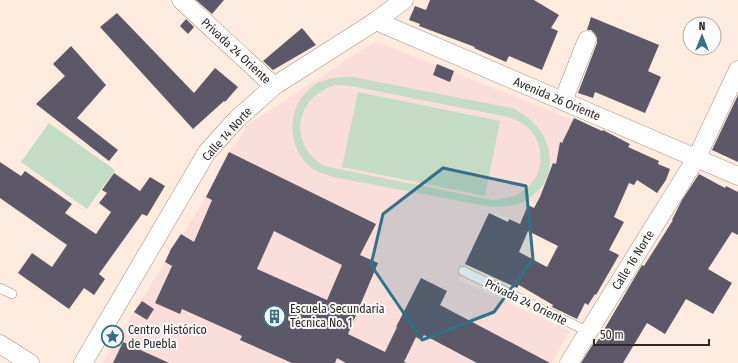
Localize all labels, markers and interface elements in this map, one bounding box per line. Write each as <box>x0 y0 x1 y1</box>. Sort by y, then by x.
street label: Privada 24 Oriente <box>198 15 274 87</box>
north arrow <box>682 16 722 56</box>
text: N <box>699 20 705 33</box>
street label: Avenida 26 Oriente <box>512 74 602 124</box>
street label: Calle 14 Norte <box>199 104 255 164</box>
street label: Calle 16 Norte <box>609 228 657 292</box>
street label: Privada 24 Oriente <box>483 276 569 328</box>
place label: Escuela Secundaria Técnica No. 1 <box>290 302 385 330</box>
building icon: Escuela Secundaria Técnica No. 1 <box>262 303 288 329</box>
scale bar <box>594 321 709 347</box>
place label: Centro Histórico de Puebla <box>128 323 207 351</box>
place icon: Centro Histórico de Puebla <box>99 324 125 350</box>
text: 50 m <box>600 328 624 342</box>

